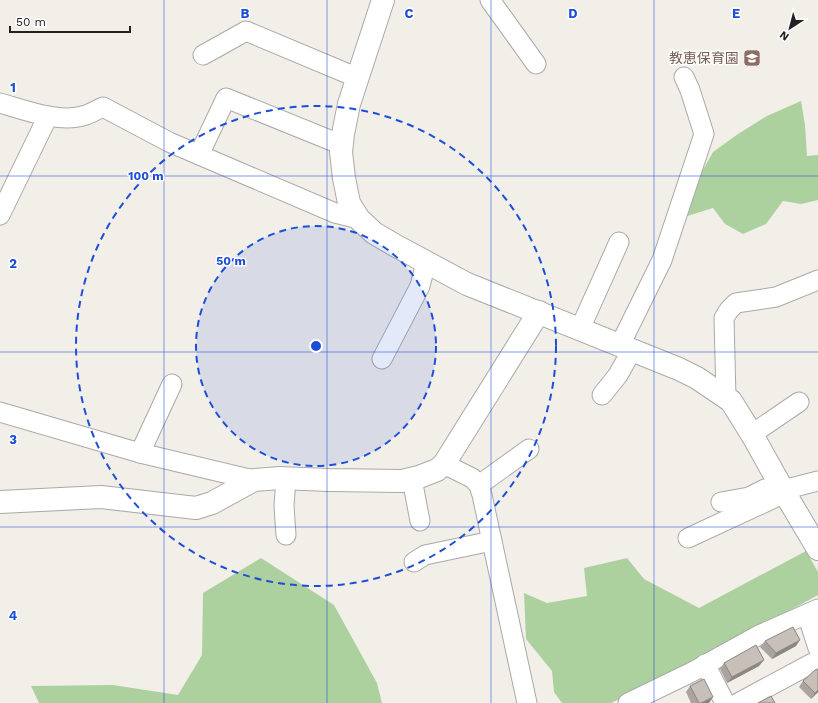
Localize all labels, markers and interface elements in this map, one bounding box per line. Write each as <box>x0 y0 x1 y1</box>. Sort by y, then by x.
text: B <box>241 6 250 21</box>
text: C <box>405 6 414 21</box>
text: D <box>568 6 578 21</box>
text: E <box>732 6 740 21</box>
scale bar <box>10 8 130 34</box>
north arrow <box>770 8 810 48</box>
text: 50 m <box>16 15 46 29</box>
text: N <box>777 28 792 43</box>
school or university icon: 教恵保育園 <box>742 48 762 68</box>
place label: 教恵保育園 <box>669 50 739 66</box>
text: 1 <box>10 80 16 95</box>
text: 100 m <box>128 169 164 183</box>
text: 50 m <box>216 254 246 268</box>
text: 2 <box>9 256 17 271</box>
centre of rings <box>309 339 323 353</box>
text: 3 <box>9 432 17 447</box>
text: 4 <box>9 608 18 623</box>

